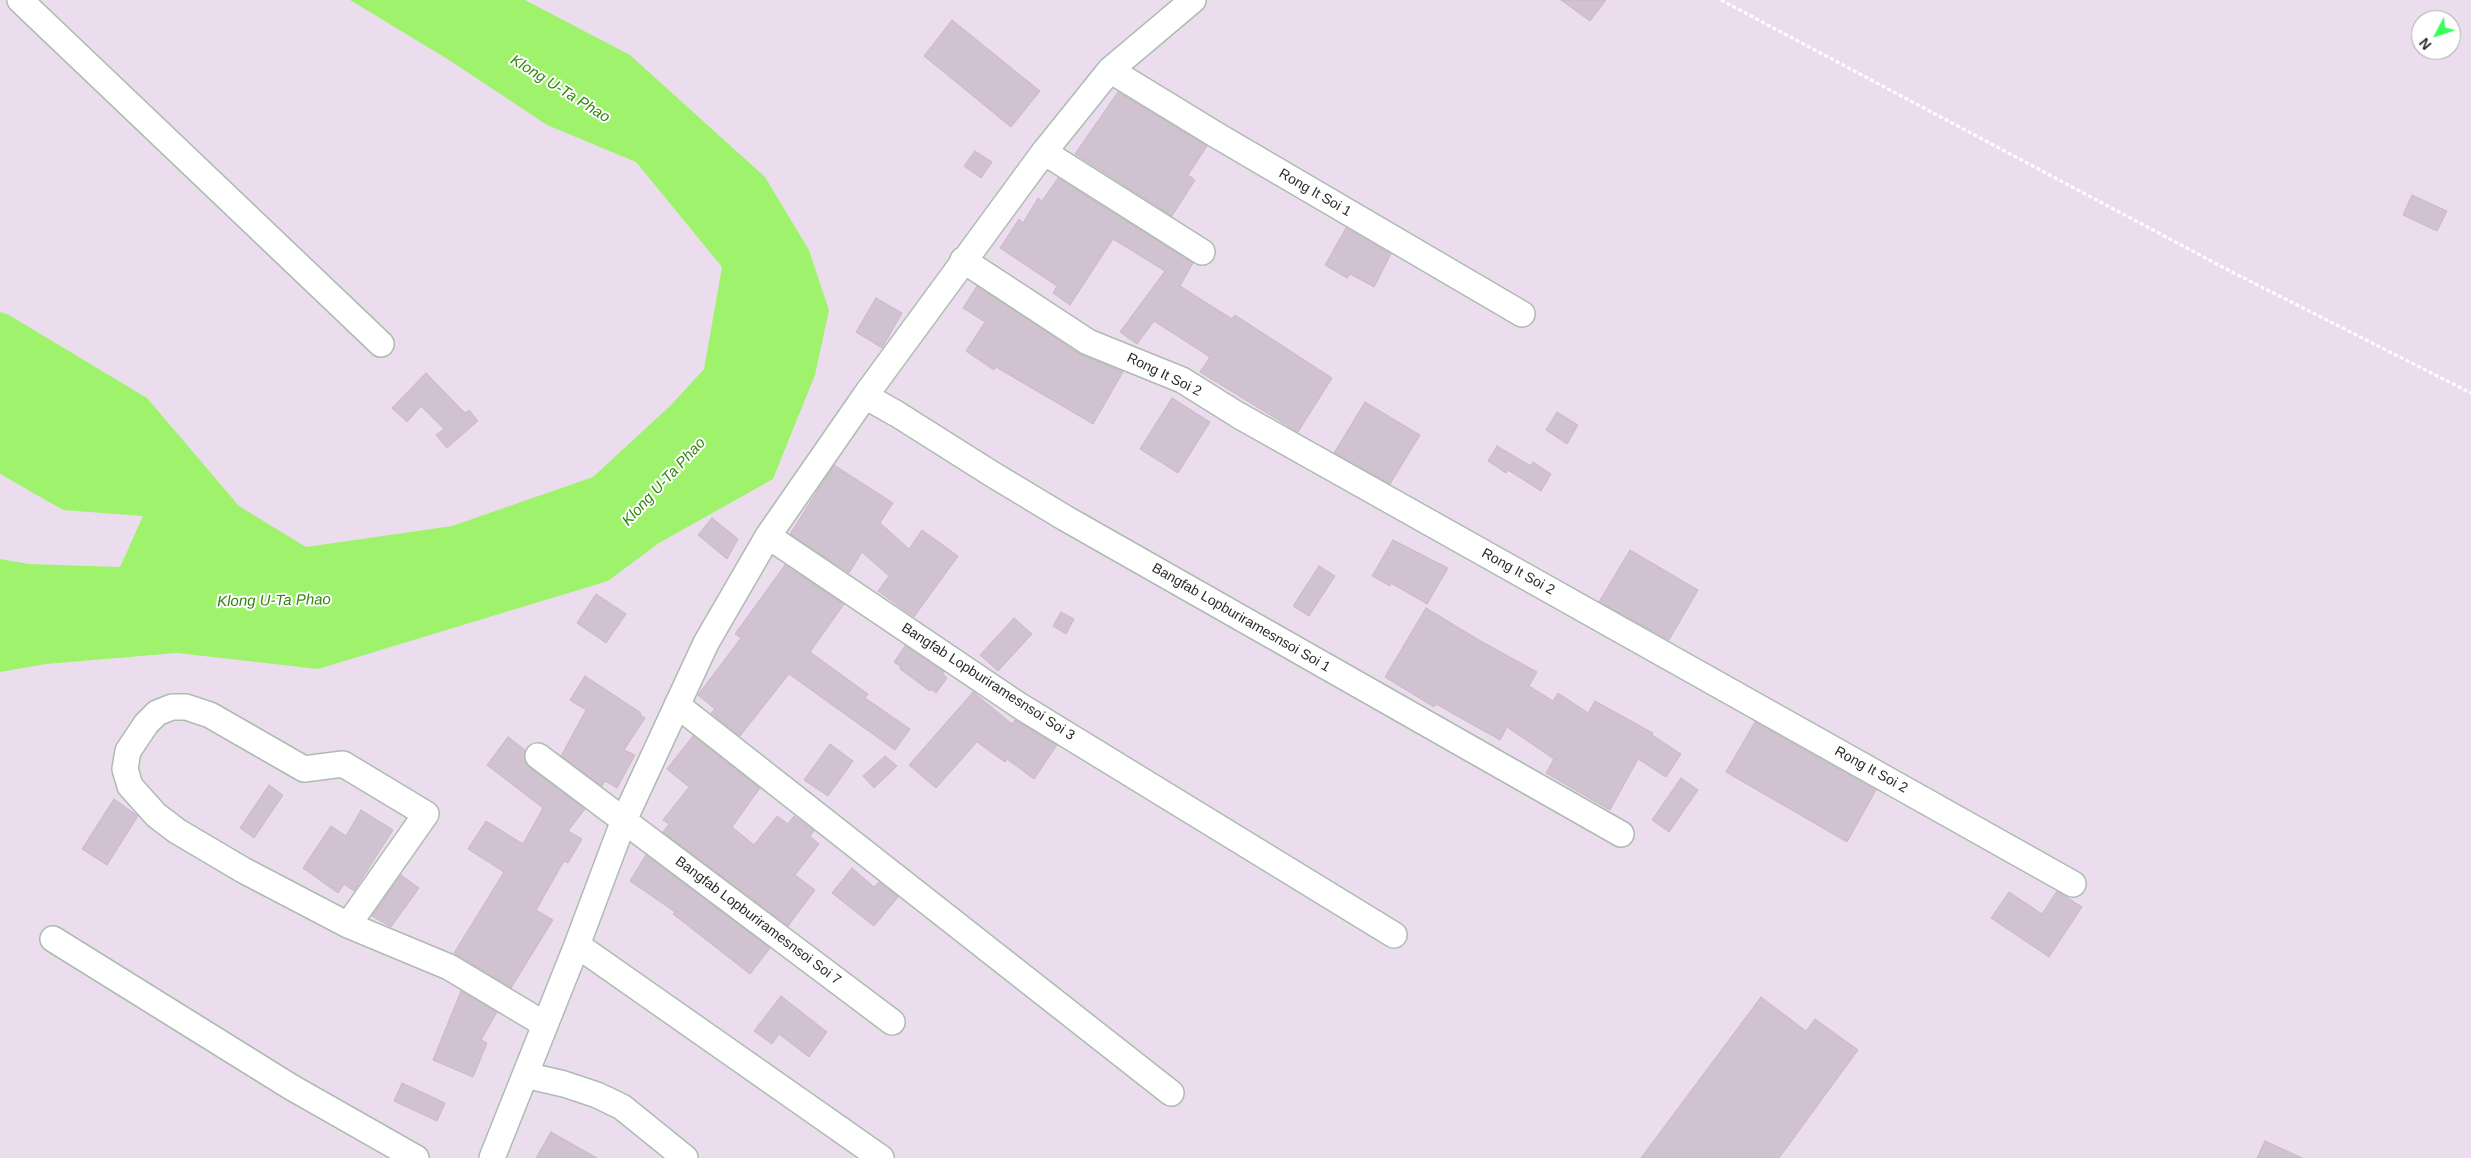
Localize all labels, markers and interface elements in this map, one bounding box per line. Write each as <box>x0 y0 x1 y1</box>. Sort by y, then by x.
north arrow <box>2411 10 2461 60</box>
text: N <box>2416 35 2435 53</box>
water label: Klong U-Ta Phao <box>507 51 613 127</box>
street label: Rong It Soi 1 <box>1276 165 1354 221</box>
street label: Rong It Soi 2 <box>1124 350 1204 400</box>
water label: Klong U-Ta Phao <box>619 434 709 530</box>
street label: Rong It Soi 2 <box>1479 545 1557 599</box>
street label: Bangfab Lopburiramesnsoi Soi 1 <box>1149 560 1333 676</box>
water label: Klong U-Ta Phao <box>217 591 331 611</box>
street label: Bangfab Lopburiramesnsoi Soi 3 <box>898 620 1078 744</box>
street label: Rong It Soi 2 <box>1832 743 1910 797</box>
street label: Bangfab Lopburiramesnsoi Soi 7 <box>672 853 844 989</box>

